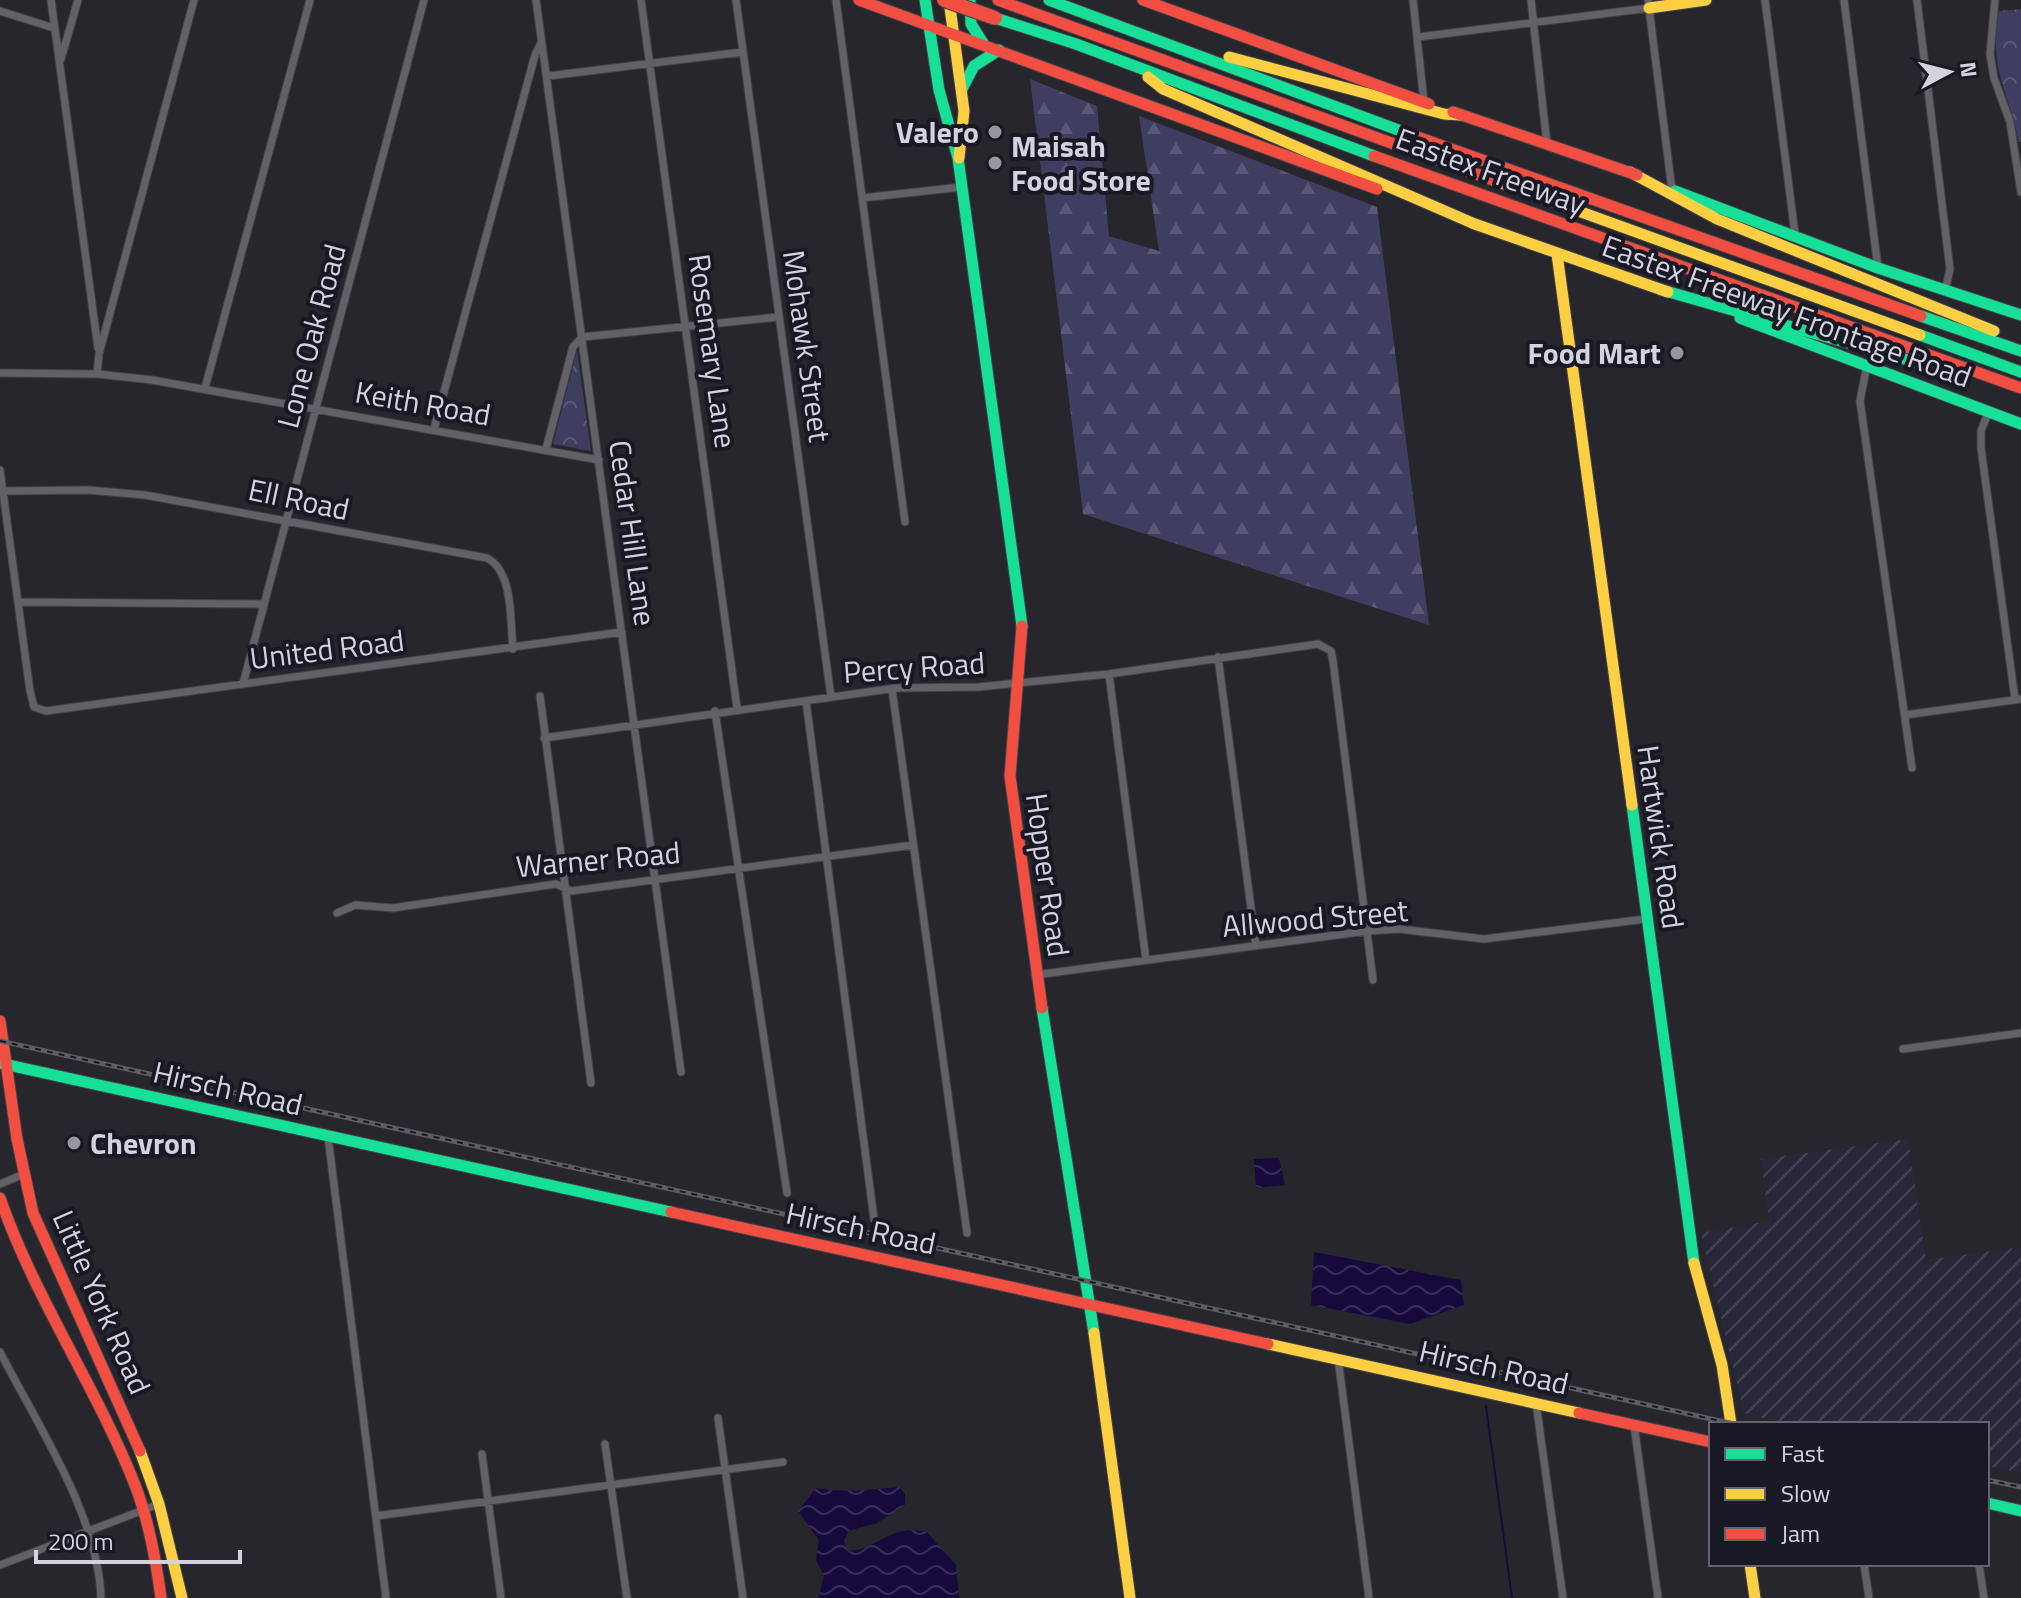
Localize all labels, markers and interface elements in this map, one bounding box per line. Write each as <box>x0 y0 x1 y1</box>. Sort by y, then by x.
north arrow <box>1909 32 1989 112</box>
text: N <box>1951 60 1987 79</box>
place label: Valero <box>896 109 979 155</box>
street label: Eastex Freeway <box>1390 115 1592 227</box>
marker: Valero <box>986 123 1004 141</box>
place label: Maisah Food Store <box>1011 123 1151 203</box>
marker: Maisah Food Store <box>986 154 1004 172</box>
street label: Eastex Freeway Frontage Road <box>1596 223 1978 399</box>
street label: Lone Oak Road <box>264 239 358 433</box>
street label: Mohawk Street <box>771 247 843 445</box>
street label: Rosemary Lane <box>677 251 749 451</box>
place label: Food Mart <box>1527 330 1661 376</box>
marker: Food Mart <box>1668 344 1686 362</box>
street label: Keith Road <box>352 368 494 438</box>
street label: Cedar Hill Lane <box>597 437 669 629</box>
street label: Ell Road <box>244 466 354 532</box>
street label: United Road <box>247 617 407 681</box>
street label: Percy Road <box>842 639 986 695</box>
street label: Hartwick Road <box>1625 742 1697 932</box>
street label: Hopper Road <box>1014 790 1082 960</box>
street label: Warner Road <box>514 829 682 889</box>
street label: Allwood Street <box>1220 887 1410 949</box>
street label: Hirsch Road <box>149 1049 307 1127</box>
place label: Chevron <box>90 1120 197 1166</box>
marker: Chevron <box>65 1134 83 1152</box>
street label: Hirsch Road <box>782 1190 940 1266</box>
street label: Little York Road <box>41 1203 163 1401</box>
street label: Hirsch Road <box>1415 1328 1573 1406</box>
legend <box>1709 1422 1989 1566</box>
text: Fast <box>1781 1435 1825 1471</box>
text: Slow <box>1781 1475 1830 1511</box>
scale bar <box>36 1514 240 1564</box>
text: Jam <box>1781 1515 1820 1551</box>
text: 200 m <box>48 1523 114 1559</box>

